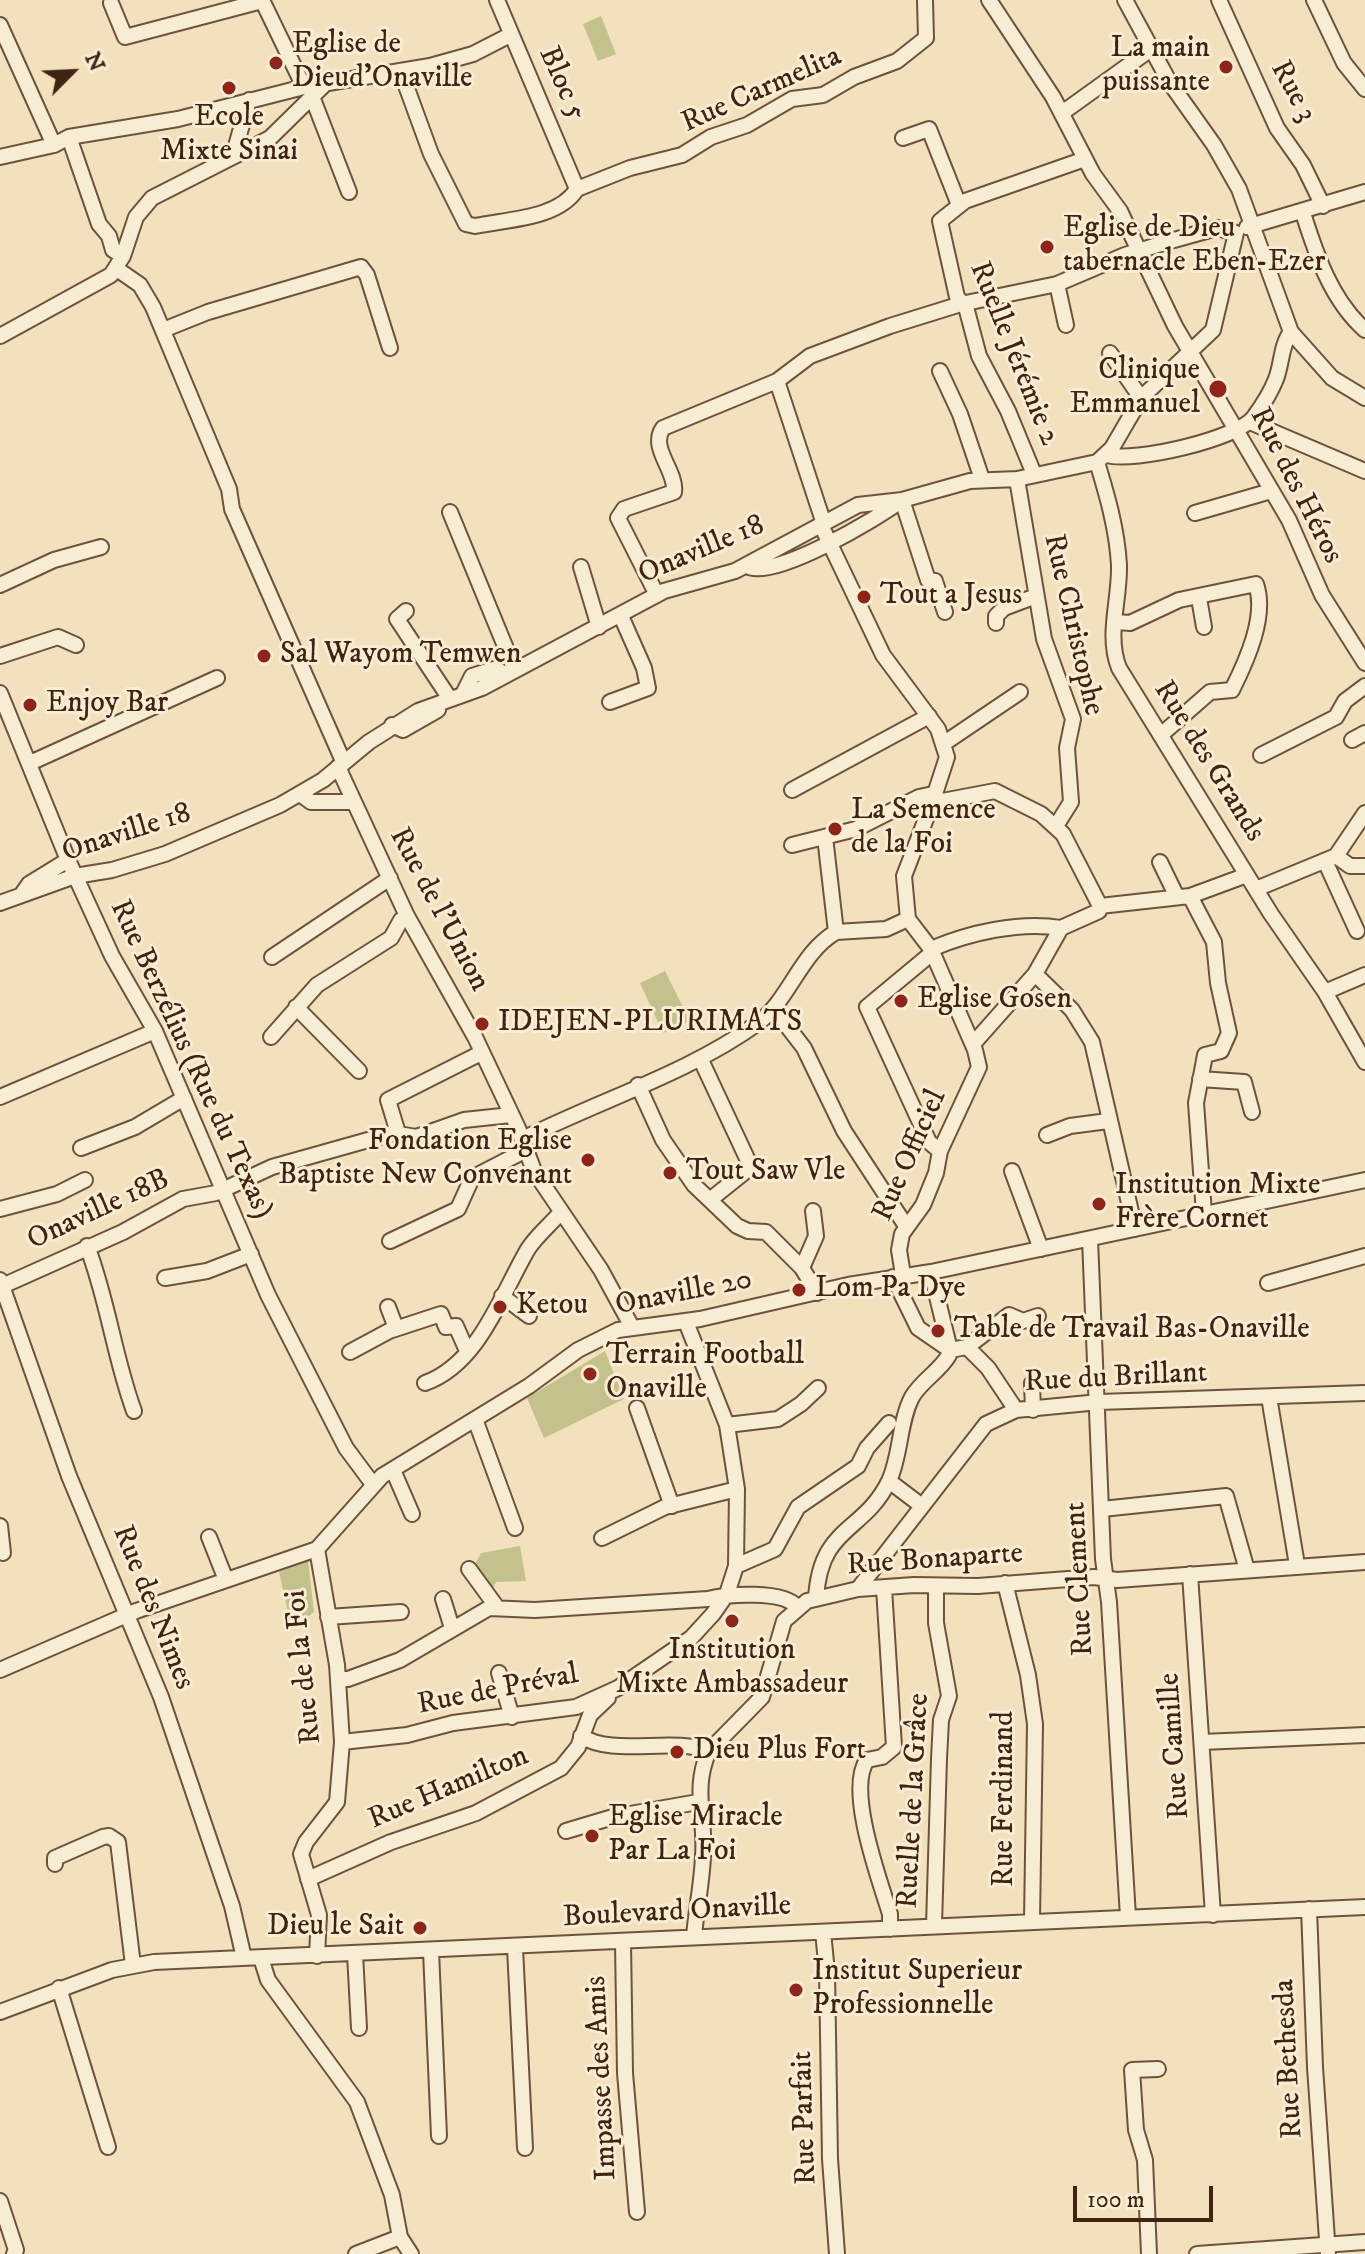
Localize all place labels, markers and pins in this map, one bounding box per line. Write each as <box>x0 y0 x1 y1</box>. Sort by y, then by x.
place label: Eglise de Dieud'Onaville <box>292 28 472 98</box>
place label: La main puissante <box>1102 32 1210 102</box>
marker: Eglise de Dieud'Onaville <box>267 54 285 72</box>
marker: La main puissante <box>1217 58 1235 76</box>
marker: Ecole Mixte Sinai <box>220 79 238 97</box>
place label: Ecole Mixte Sinai <box>160 101 298 172</box>
place label: Eglise de Dieu tabernacle Eben-Ezer <box>1063 212 1325 282</box>
marker: Eglise de Dieu tabernacle Eben-Ezer <box>1038 238 1056 256</box>
place label: Clinique Emmanuel <box>1069 354 1200 424</box>
marker: Clinique Emmanuel <box>1207 378 1229 400</box>
place label: Tout a Jesus <box>880 579 1022 615</box>
marker: Tout a Jesus <box>855 588 873 606</box>
place label: Sal Wayom Temwen <box>280 638 522 674</box>
marker: Sal Wayom Temwen <box>255 647 273 665</box>
place label: Enjoy Bar <box>46 687 168 723</box>
marker: Enjoy Bar <box>21 696 39 714</box>
place label: La Semence de la Foi <box>851 794 996 864</box>
marker: La Semence de la Foi <box>826 820 844 838</box>
place label: Eglise Gosen <box>917 983 1072 1019</box>
marker: Eglise Gosen <box>892 992 910 1010</box>
place label: IDEJEN-PLURIMATS <box>498 1006 802 1042</box>
marker: IDEJEN-PLURIMATS <box>473 1015 491 1033</box>
place label: Fondation Eglise Baptiste New Convenant <box>278 1125 572 1196</box>
marker: Fondation Eglise Baptiste New Convenant <box>579 1151 597 1169</box>
place label: Tout Saw Vle <box>686 1155 845 1191</box>
marker: Tout Saw Vle <box>661 1164 679 1182</box>
place label: Institution Mixte Frère Cornet <box>1115 1169 1320 1240</box>
marker: Institution Mixte Frère Cornet <box>1090 1195 1108 1213</box>
place label: Lom Pa Dye <box>815 1272 966 1308</box>
marker: Lom Pa Dye <box>790 1281 808 1299</box>
place label: Ketou <box>516 1289 588 1325</box>
marker: Ketou <box>491 1298 509 1316</box>
place label: Table de Travail Bas-Onaville <box>954 1313 1310 1349</box>
marker: Table de Travail Bas-Onaville <box>929 1322 947 1340</box>
place label: Terrain Football Onaville <box>606 1339 804 1410</box>
marker: Terrain Football Onaville <box>581 1365 599 1383</box>
marker: Institution Mixte Ambassadeur <box>723 1612 741 1630</box>
place label: Institution Mixte Ambassadeur <box>616 1634 848 1704</box>
place label: Dieu Plus Fort <box>693 1734 866 1770</box>
marker: Dieu Plus Fort <box>668 1743 686 1761</box>
place label: Eglise Miracle Par La Foi <box>608 1801 783 1872</box>
marker: Eglise Miracle Par La Foi <box>583 1827 601 1845</box>
place label: Dieu le Sait <box>267 1910 404 1946</box>
marker: Dieu le Sait <box>411 1919 429 1937</box>
place label: Institut Superieur Professionnelle <box>812 1955 1022 2026</box>
marker: Institut Superieur Professionnelle <box>787 1981 805 1999</box>

